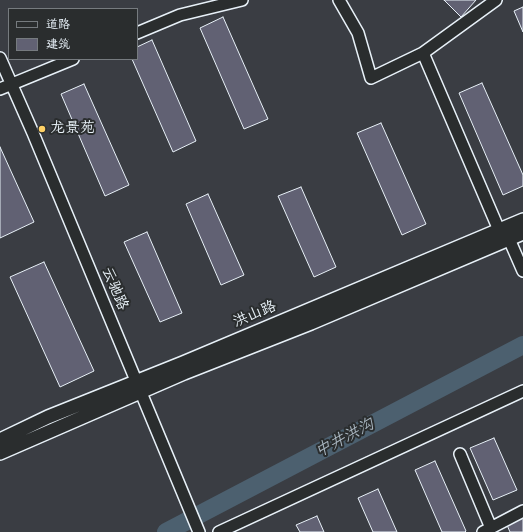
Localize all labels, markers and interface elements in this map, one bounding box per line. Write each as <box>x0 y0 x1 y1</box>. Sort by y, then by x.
legend <box>8 8 138 60</box>
text: 道路 <box>46 16 70 33</box>
text: 建筑 <box>46 36 70 53</box>
place label: 龙景苑 <box>50 120 95 138</box>
marker: 龙景苑 <box>37 124 47 134</box>
street label: 云驰路 <box>97 265 131 313</box>
street label: 洪山路 <box>231 298 279 332</box>
water label: 中井洪沟 <box>312 416 378 462</box>

